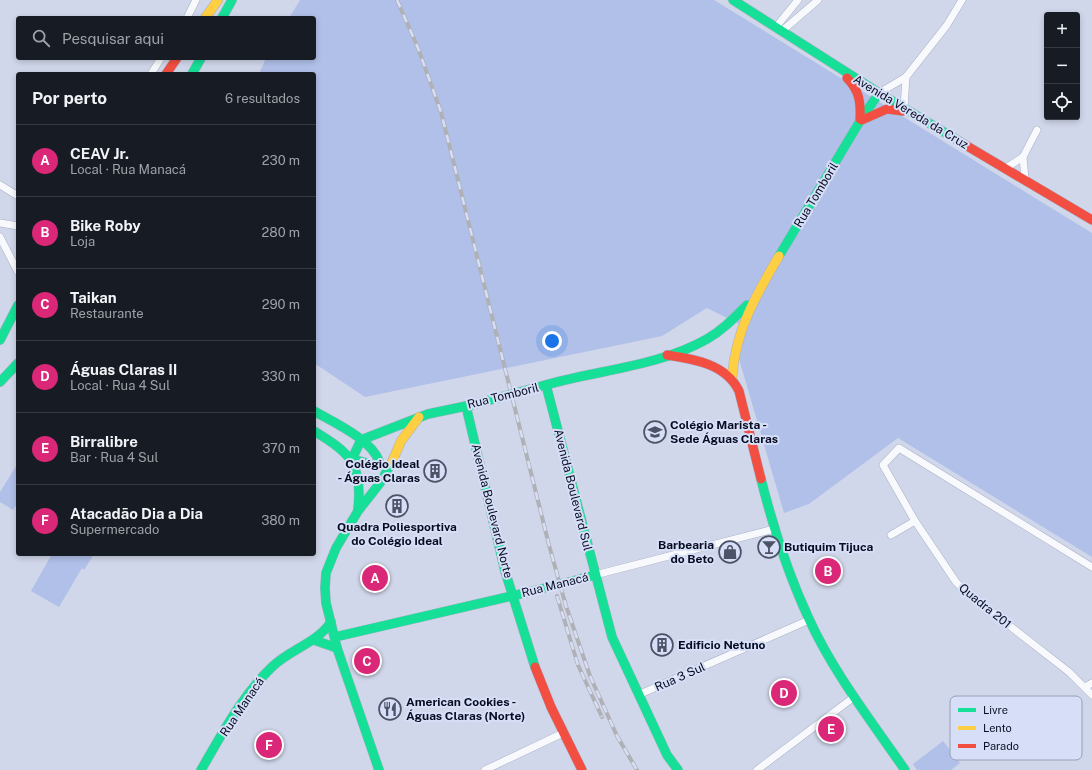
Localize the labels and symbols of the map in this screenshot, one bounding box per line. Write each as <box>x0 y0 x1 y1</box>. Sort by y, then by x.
street label: Avenida Vereda da Cruz <box>851 72 971 152</box>
street label: Rua Tomboril <box>791 160 841 230</box>
your location <box>542 331 562 351</box>
street label: Rua Tomboril <box>466 380 541 412</box>
place label: Colégio Marista - Sede Águas Claras <box>670 418 778 446</box>
school or university icon: Colégio Marista - Sede Águas Claras <box>642 419 668 445</box>
street label: Avenida Boulevard Sul <box>551 428 595 553</box>
street label: Avenida Boulevard Norte <box>469 442 516 580</box>
place label: Colégio Ideal - Águas Claras <box>338 457 420 485</box>
building icon: Colégio Ideal - Águas Claras <box>422 458 448 484</box>
building icon: Quadra Poliesportiva do Colégio Ideal <box>384 493 410 519</box>
place label: Quadra Poliesportiva do Colégio Ideal <box>337 520 457 548</box>
bar icon: Butiquim Tijuca <box>756 534 782 560</box>
place label: Barbearia do Beto <box>658 538 714 566</box>
shop icon: Barbearia do Beto <box>717 539 743 565</box>
place label: Butiquim Tijuca <box>784 540 873 554</box>
pin: B <box>815 556 841 586</box>
pin: A <box>362 563 388 593</box>
street label: Rua Manacá <box>520 570 590 600</box>
street label: Quadra 201 <box>956 581 1014 631</box>
building icon: Edificio Netuno <box>649 632 675 658</box>
place label: Edificio Netuno <box>678 638 766 652</box>
pin: C <box>354 646 380 676</box>
street label: Rua 3 Sul <box>653 660 708 694</box>
street label: Rua Manacá <box>217 675 267 739</box>
pin: D <box>771 678 797 708</box>
place label: American Cookies - Águas Claras (Norte) <box>406 695 525 723</box>
restaurant icon: American Cookies - Águas Claras (Norte) <box>377 696 403 722</box>
legend <box>950 696 1082 760</box>
text: Livre <box>983 704 1008 716</box>
pin: E <box>818 714 844 744</box>
text: Lento <box>983 722 1012 734</box>
pin: F <box>256 730 282 760</box>
text: Parado <box>983 740 1019 752</box>

